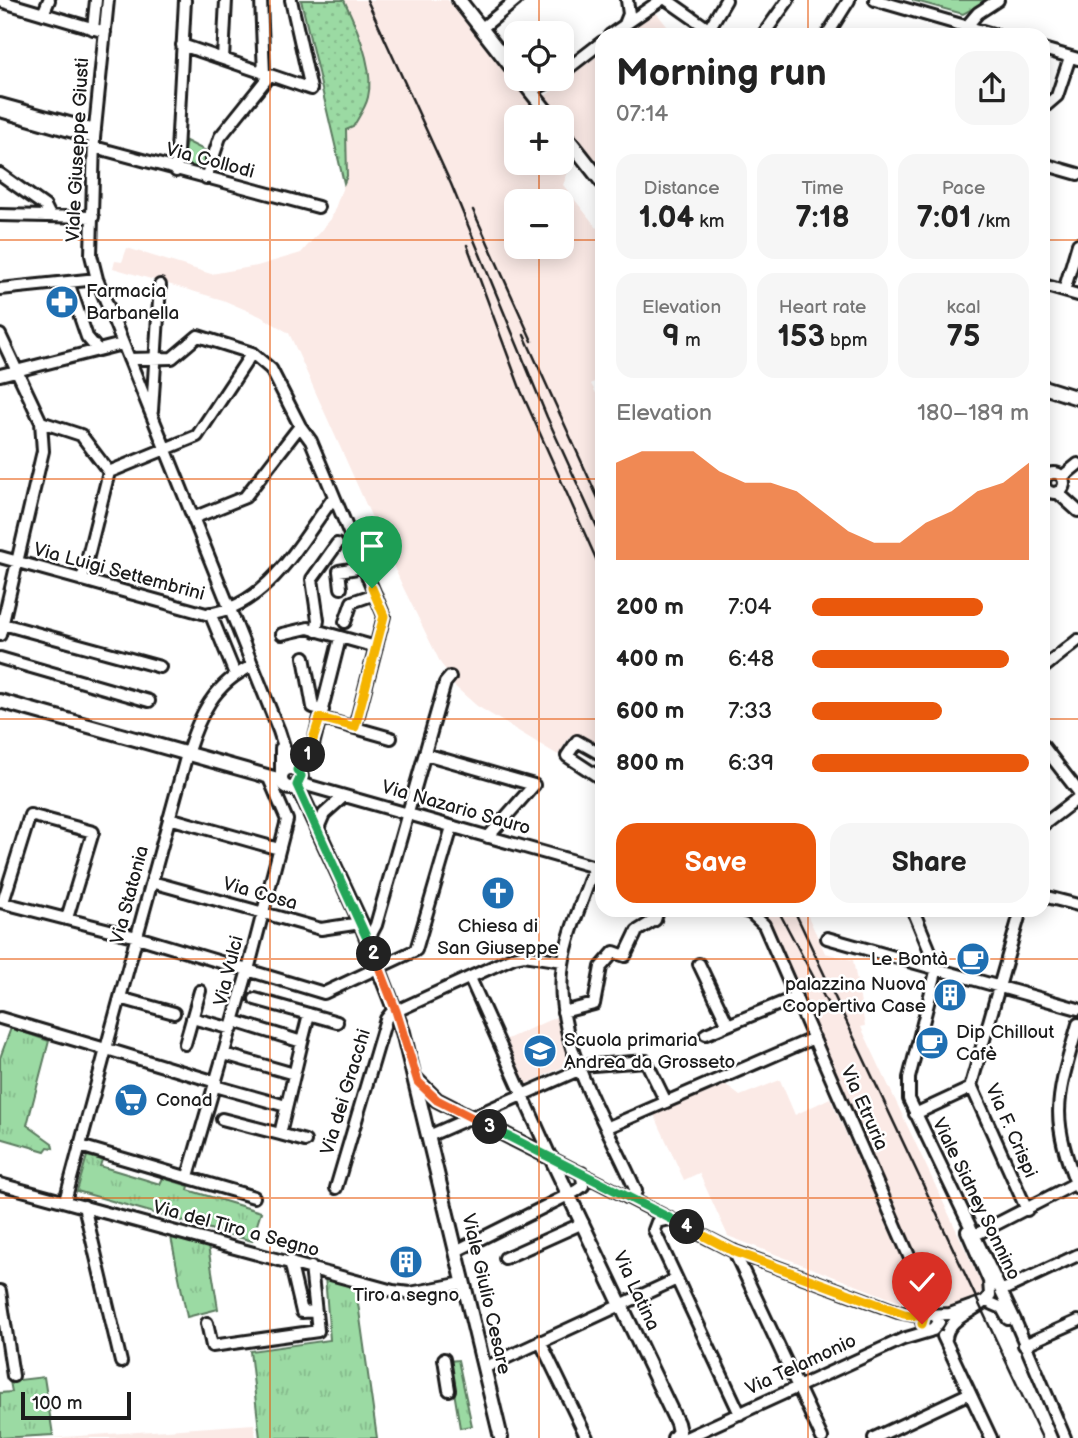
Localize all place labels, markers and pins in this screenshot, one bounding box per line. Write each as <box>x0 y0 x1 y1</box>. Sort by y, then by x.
place label: Farmacia Barbanella <box>86 280 179 325</box>
pharmacy icon: Farmacia Barbanella <box>43 283 81 321</box>
pin <box>342 516 402 588</box>
pin: 1 <box>290 738 326 772</box>
church icon: Chiesa di San Giuseppe <box>479 874 517 912</box>
place label: Chiesa di San Giuseppe <box>437 915 559 960</box>
pin: 2 <box>356 936 392 972</box>
cafe icon: Le Bontà <box>954 940 992 978</box>
place label: Le Bontà <box>871 948 948 971</box>
place label: palazzina Nuova Coopertiva Case <box>782 973 926 1018</box>
building icon: palazzina Nuova Coopertiva Case <box>931 976 969 1014</box>
place label: Dip Chillout Cafè <box>956 1021 1054 1066</box>
cafe icon: Dip Chillout Cafè <box>913 1024 951 1062</box>
place label: Scuola primaria Andrea da Grosseto <box>564 1029 735 1074</box>
school or university icon: Scuola primaria Andrea da Grosseto <box>521 1032 559 1070</box>
supermarket icon: Conad <box>112 1081 150 1119</box>
place label: Conad <box>156 1089 213 1112</box>
pin: 3 <box>472 1110 508 1144</box>
pin: 4 <box>670 1210 704 1244</box>
building icon: Tiro a segno <box>387 1243 425 1281</box>
pin <box>892 1252 952 1324</box>
place label: Tiro a segno <box>353 1284 459 1307</box>

